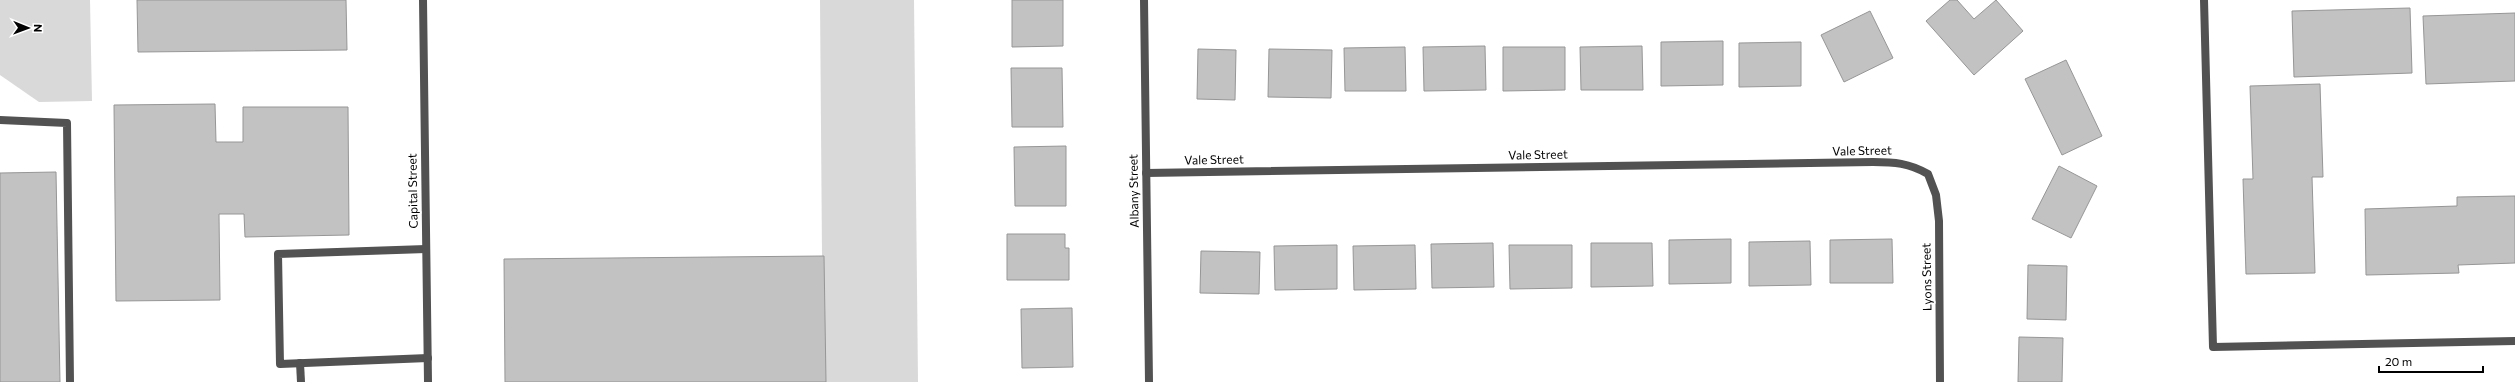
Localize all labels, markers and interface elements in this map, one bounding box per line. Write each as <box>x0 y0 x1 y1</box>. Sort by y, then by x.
north arrow <box>8 8 48 48</box>
text: N <box>32 24 45 32</box>
street label: Vale Street <box>1832 142 1892 158</box>
street label: Vale Street <box>1508 146 1568 162</box>
street label: Vale Street <box>1184 151 1244 167</box>
street label: Capital Street <box>404 153 420 229</box>
street label: Albany Street <box>1125 154 1141 228</box>
street label: Lyons Street <box>1918 243 1934 311</box>
scale bar <box>2379 348 2483 374</box>
text: 20 m <box>2385 354 2412 368</box>

